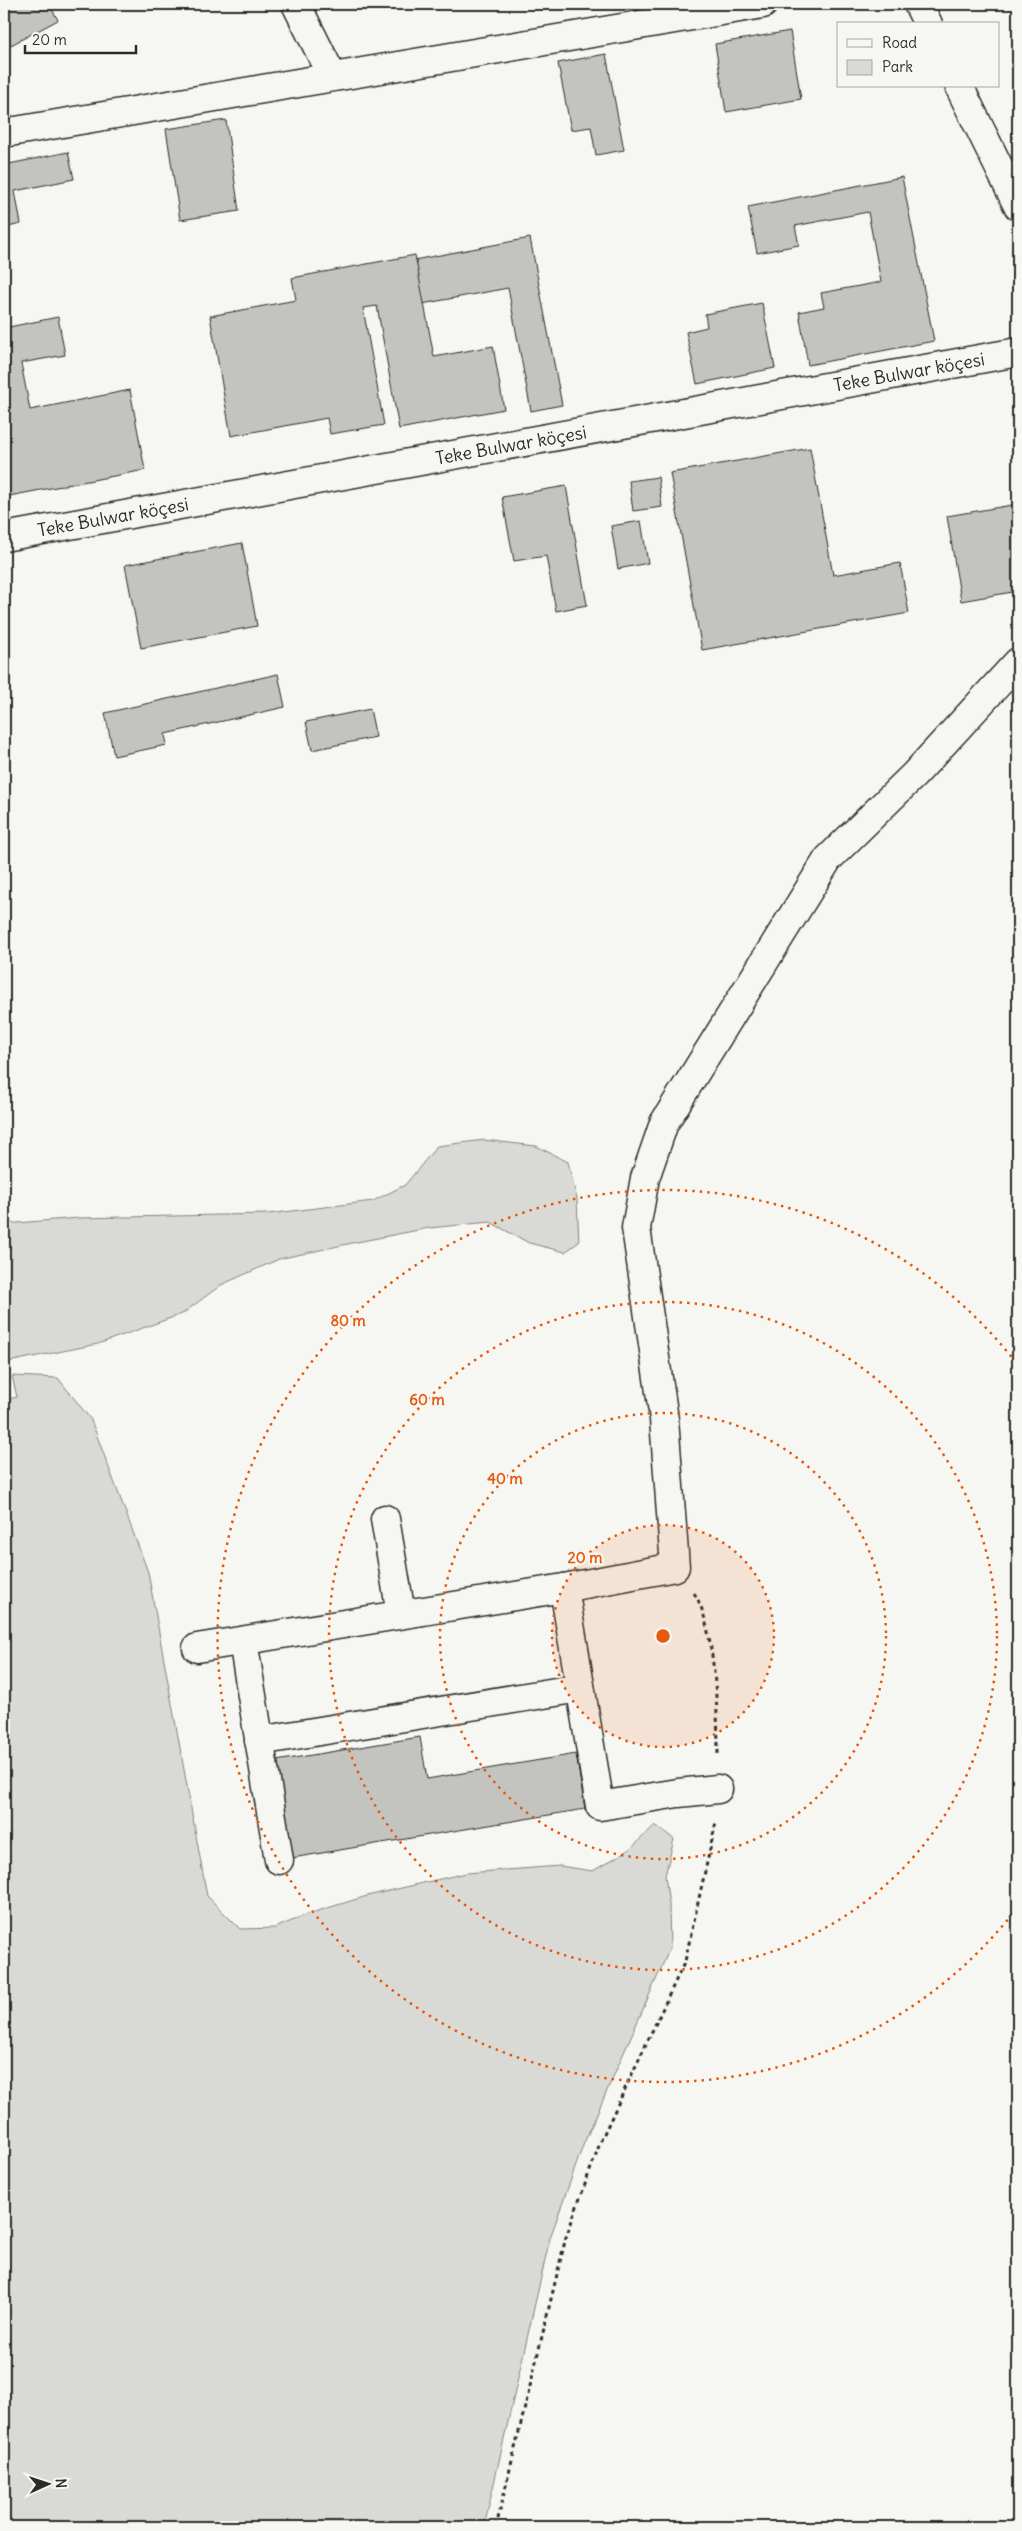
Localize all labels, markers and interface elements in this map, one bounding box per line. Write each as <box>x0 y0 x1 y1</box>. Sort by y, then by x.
scale bar <box>25 22 136 54</box>
legend <box>837 22 1000 88</box>
text: 20 m <box>32 30 67 49</box>
text: Road <box>882 33 917 52</box>
text: Park <box>882 57 913 76</box>
street label: Teke Bulwar köçesi <box>832 347 986 397</box>
street label: Teke Bulwar köçesi <box>434 420 588 470</box>
street label: Teke Bulwar köçesi <box>36 492 190 542</box>
text: 80 m <box>330 1311 366 1330</box>
text: 60 m <box>409 1390 445 1409</box>
text: 40 m <box>487 1469 523 1488</box>
text: 20 m <box>568 1548 602 1567</box>
centre of rings <box>654 1627 672 1645</box>
north arrow <box>22 2458 72 2508</box>
text: N <box>52 2478 70 2489</box>

